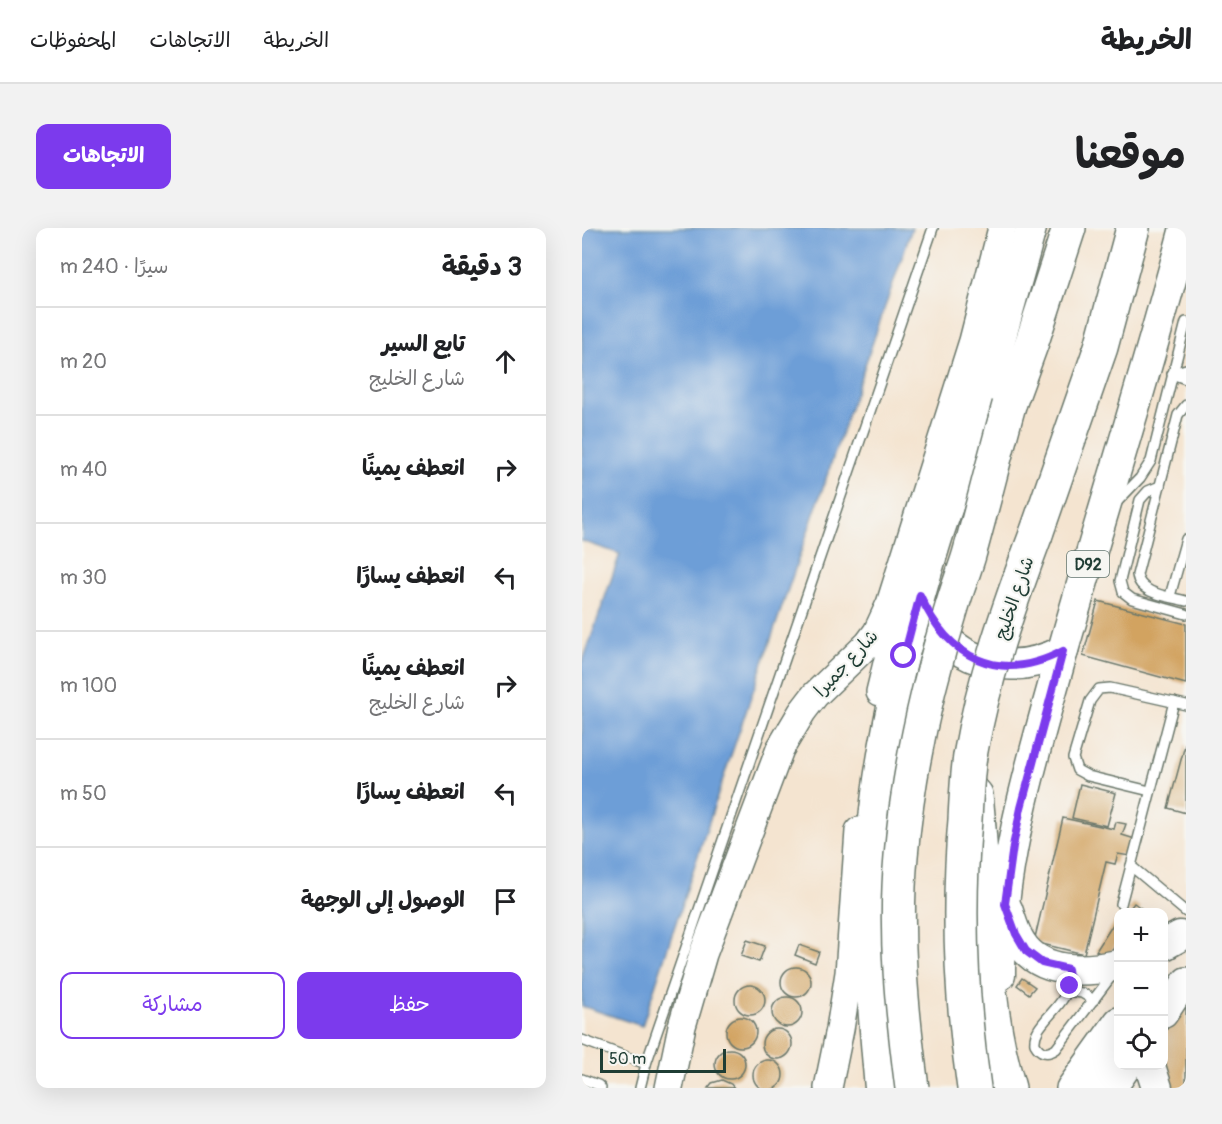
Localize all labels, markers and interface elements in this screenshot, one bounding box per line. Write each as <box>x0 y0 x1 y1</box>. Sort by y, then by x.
text: الخريطة <box>1101 23 1192 58</box>
text: المحفوظات <box>30 27 116 54</box>
text: الاتجاهات <box>149 27 231 54</box>
text: الخريطة <box>264 27 329 54</box>
button: الاتجاهات <box>36 124 171 189</box>
text: موقعنا <box>1075 129 1186 181</box>
text: 3 دقيقة <box>442 251 522 283</box>
text: سيرًا · 240 m <box>60 254 169 279</box>
text: تابع السير <box>382 330 465 358</box>
icon: ahead <box>489 345 522 378</box>
text: 20 m <box>60 349 107 374</box>
text: شارع الخليج <box>369 366 465 391</box>
icon: right <box>489 453 522 486</box>
text: انعطف يمينًا <box>362 454 465 482</box>
text: 40 m <box>60 457 107 482</box>
road number: D92 <box>1067 551 1109 577</box>
street label: شارع الخليج <box>990 554 1039 643</box>
icon: left <box>489 561 522 594</box>
text: انعطف يسارًا <box>356 562 465 590</box>
text: 30 m <box>60 565 107 590</box>
street label: شارع جميرا <box>809 625 883 702</box>
route start <box>890 642 916 668</box>
text: انعطف يمينًا <box>362 654 465 682</box>
icon: right <box>489 669 522 702</box>
text: 100 m <box>60 673 117 698</box>
text: شارع الخليج <box>369 690 465 715</box>
icon: left <box>489 777 522 810</box>
text: انعطف يسارًا <box>356 778 465 806</box>
text: 50 m <box>60 781 107 806</box>
icon: arrive <box>489 885 522 918</box>
text: الوصول إلى الوجهة <box>301 886 465 914</box>
map controls <box>1114 908 1168 1070</box>
button: + <box>1114 908 1168 962</box>
button: − <box>1114 962 1168 1016</box>
button: مشاركة <box>60 972 285 1039</box>
button: حفظ <box>297 972 522 1039</box>
route end <box>1056 972 1082 998</box>
button: locate <box>1114 1016 1168 1070</box>
scale bar <box>600 1046 726 1074</box>
text: 50 m <box>609 1049 646 1069</box>

